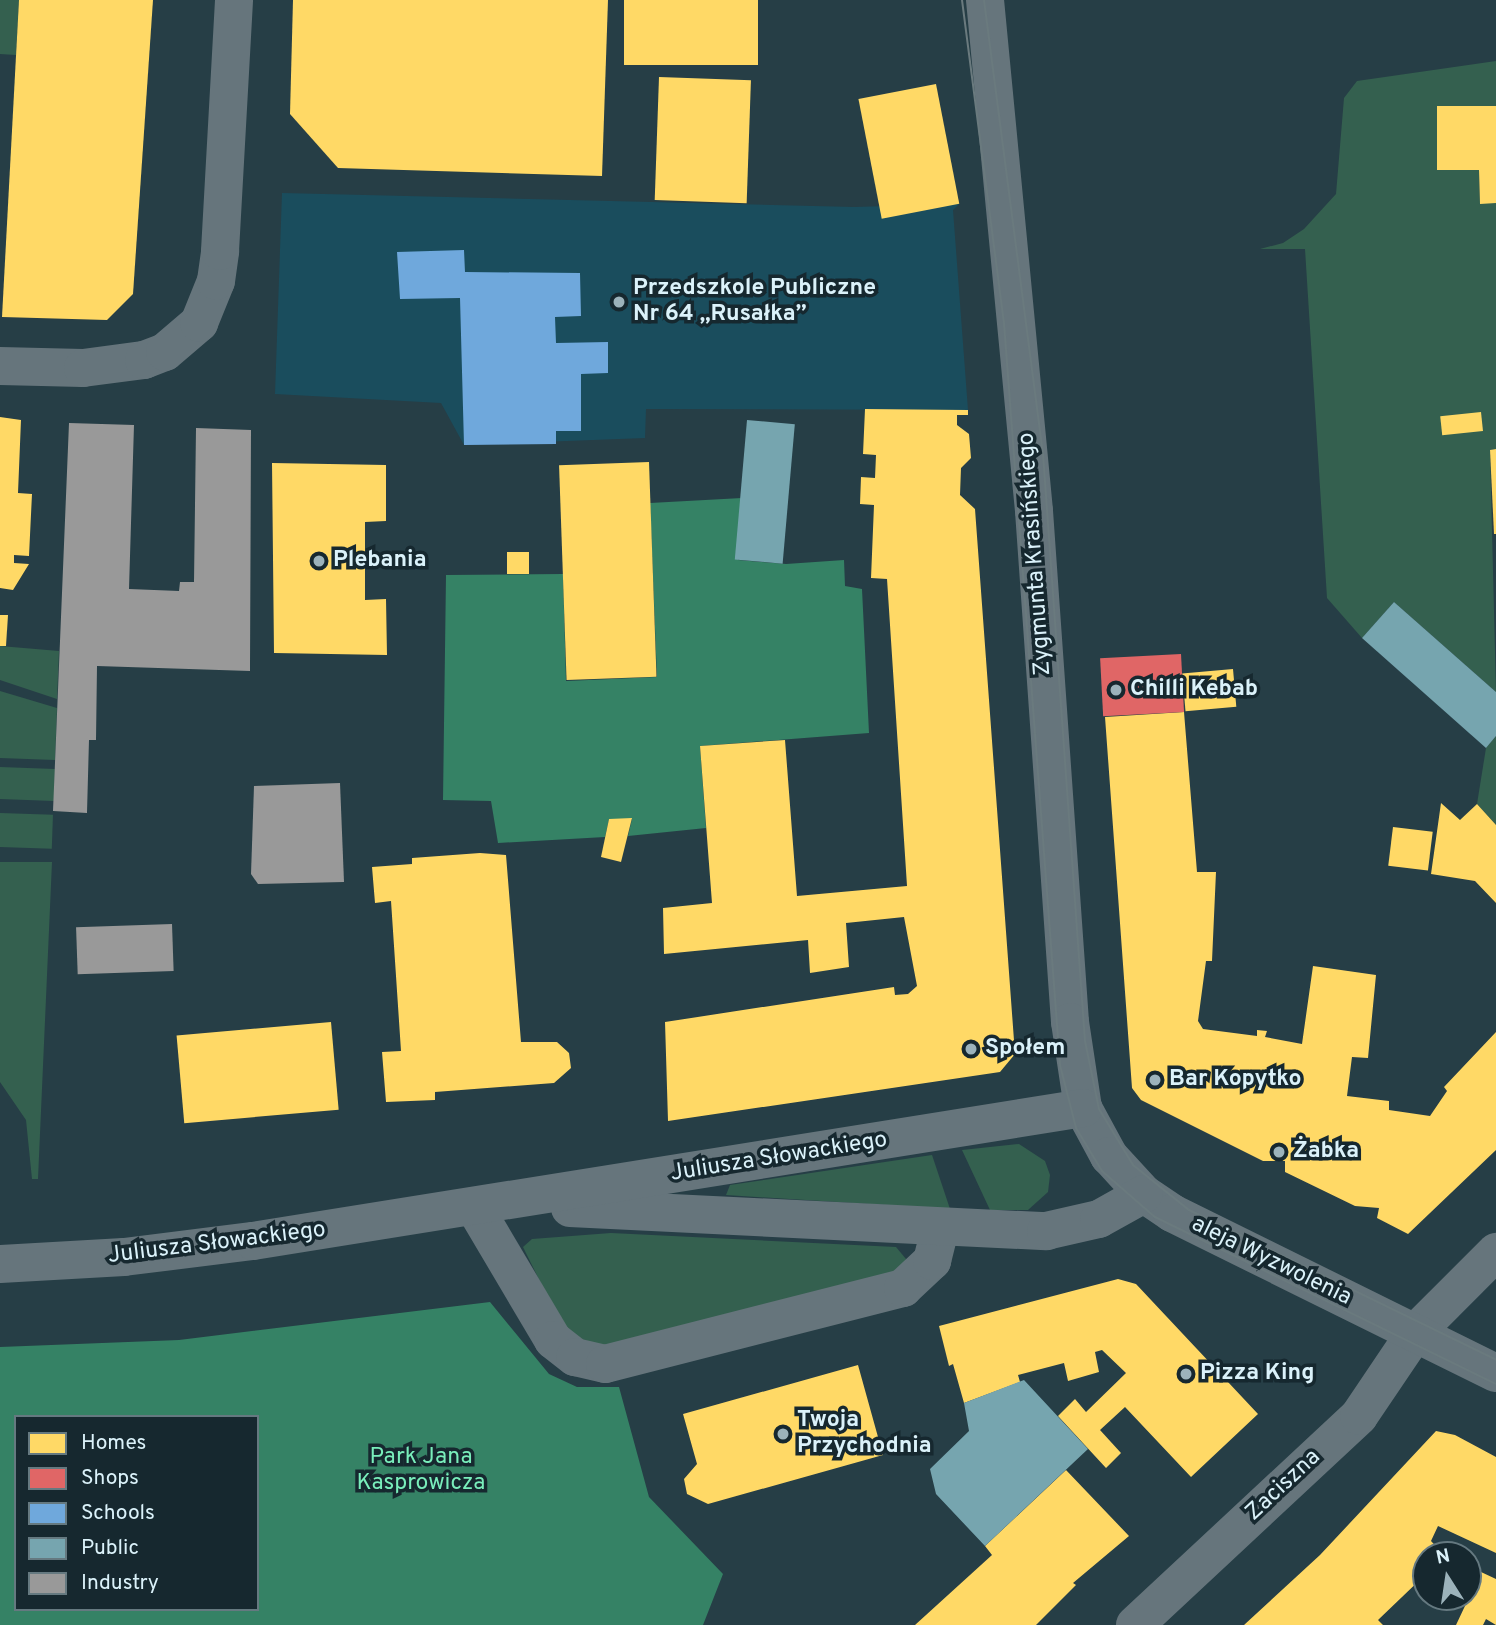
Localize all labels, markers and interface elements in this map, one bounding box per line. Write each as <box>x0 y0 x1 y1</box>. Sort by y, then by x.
place label: Przedszkole Publiczne Nr 64 „Rusałka” <box>633 275 876 329</box>
marker: Przedszkole Publiczne Nr 64 „Rusałka” <box>611 294 627 310</box>
street label: Zygmunta Krasińskiego <box>1014 431 1058 677</box>
place label: Plebania <box>333 547 426 575</box>
marker: Plebania <box>311 553 327 569</box>
place label: Chilli Kebab <box>1130 676 1258 704</box>
marker: Chilli Kebab <box>1108 682 1124 698</box>
place label: Społem <box>985 1035 1065 1063</box>
marker: Społem <box>963 1041 979 1057</box>
place label: Bar Kopytko <box>1169 1066 1302 1094</box>
marker: Bar Kopytko <box>1147 1072 1163 1088</box>
street label: Juliusza Słowackiego <box>669 1127 889 1189</box>
place label: Żabka <box>1293 1138 1359 1166</box>
marker: Żabka <box>1271 1144 1287 1160</box>
street label: aleja Wyzwolenia <box>1186 1211 1356 1313</box>
street label: Juliusza Słowackiego <box>107 1217 327 1271</box>
place label: Pizza King <box>1200 1360 1315 1388</box>
marker: Pizza King <box>1178 1366 1194 1382</box>
place label: Twoja Przychodnia <box>797 1407 932 1461</box>
legend <box>14 1415 259 1611</box>
marker: Twoja Przychodnia <box>775 1426 791 1442</box>
text: Homes <box>81 1430 146 1457</box>
park label: Park Jana Kasprowicza <box>357 1444 485 1498</box>
street label: Zaciszna <box>1241 1445 1327 1527</box>
text: Shops <box>81 1465 139 1492</box>
text: Schools <box>81 1500 155 1527</box>
text: Public <box>81 1535 139 1562</box>
north arrow <box>1412 1541 1482 1611</box>
text: N <box>1434 1544 1452 1571</box>
text: Industry <box>81 1570 159 1597</box>

